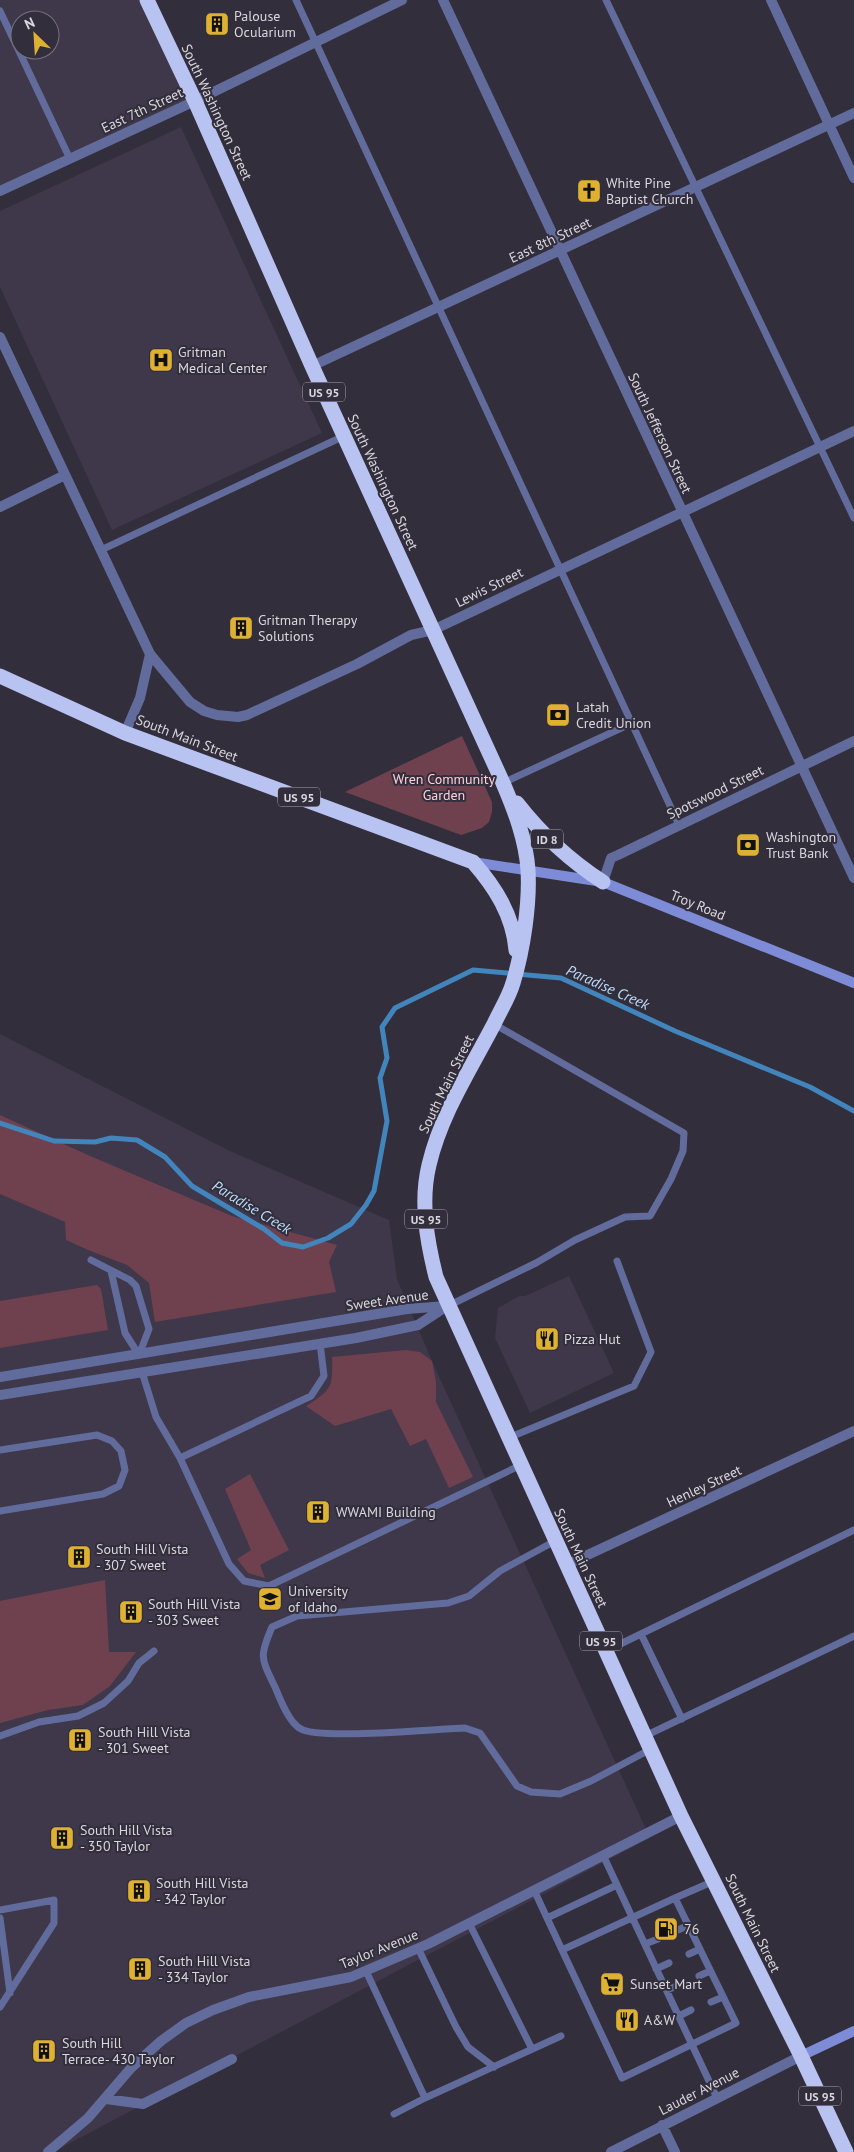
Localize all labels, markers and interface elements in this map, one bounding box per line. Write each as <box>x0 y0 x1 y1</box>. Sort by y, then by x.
place label: Palouse Ocularium <box>234 7 296 41</box>
north arrow <box>10 10 60 60</box>
building icon: Palouse Ocularium <box>204 11 230 37</box>
text: N <box>22 13 37 33</box>
street label: South Washington Street <box>178 41 257 183</box>
street label: East 7th Street <box>98 83 186 137</box>
place label: White Pine Baptist Church <box>606 174 694 208</box>
church icon: White Pine Baptist Church <box>576 178 602 204</box>
street label: East 8th Street <box>506 213 594 267</box>
place label: Gritman Medical Center <box>178 343 268 377</box>
hospital icon: Gritman Medical Center <box>148 347 174 373</box>
street label: South Jefferson Street <box>624 370 696 496</box>
road number: US 95 <box>303 382 345 402</box>
street label: South Washington Street <box>344 411 423 553</box>
street label: Lewis Street <box>452 563 526 611</box>
place label: Gritman Therapy Solutions <box>258 611 358 645</box>
building icon: Gritman Therapy Solutions <box>228 615 254 641</box>
place label: Latah Credit Union <box>576 698 651 732</box>
bank icon: Latah Credit Union <box>545 702 571 728</box>
street label: South Main Street <box>134 710 241 766</box>
street label: Spotswood Street <box>664 761 767 823</box>
park label: Wren Community Garden <box>393 770 496 804</box>
road number: US 95 <box>278 788 320 806</box>
place label: Washington Trust Bank <box>766 828 836 862</box>
road number: ID 8 <box>531 830 563 849</box>
bank icon: Washington Trust Bank <box>735 832 761 858</box>
street label: Troy Road <box>668 886 728 924</box>
water label: Paradise Creek <box>563 960 654 1014</box>
street label: South Main Street <box>414 1032 478 1136</box>
water label: Paradise Creek <box>209 1176 296 1239</box>
road number: US 95 <box>405 1210 447 1228</box>
street label: Sweet Avenue <box>344 1285 430 1315</box>
restaurant icon: Pizza Hut <box>534 1326 560 1352</box>
place label: Pizza Hut <box>564 1330 621 1348</box>
street label: Henley Street <box>664 1461 745 1511</box>
building icon: WWAMI Building <box>305 1499 331 1525</box>
place label: WWAMI Building <box>336 1503 436 1521</box>
street label: South Main Street <box>550 1505 612 1611</box>
place label: South Hill Vista - 307 Sweet <box>96 1540 189 1574</box>
building icon: South Hill Vista - 307 Sweet <box>66 1544 92 1570</box>
place label: University of Idaho <box>288 1582 348 1616</box>
school or university icon: University of Idaho <box>257 1586 283 1612</box>
place label: South Hill Vista - 303 Sweet <box>148 1595 241 1629</box>
building icon: South Hill Vista - 303 Sweet <box>118 1599 144 1625</box>
road number: US 95 <box>580 1632 622 1650</box>
place label: South Hill Vista - 301 Sweet <box>98 1723 191 1757</box>
building icon: South Hill Vista - 301 Sweet <box>67 1727 93 1753</box>
place label: South Hill Vista - 350 Taylor <box>80 1821 173 1855</box>
building icon: South Hill Vista - 350 Taylor <box>49 1825 75 1851</box>
street label: South Main Street <box>721 1871 785 1975</box>
place label: South Hill Vista - 342 Taylor <box>156 1874 249 1908</box>
building icon: South Hill Vista - 342 Taylor <box>126 1878 152 1904</box>
fuel station icon: 76 <box>653 1916 679 1942</box>
place label: 76 <box>684 1920 699 1938</box>
street label: Taylor Avenue <box>337 1925 421 1973</box>
place label: South Hill Vista - 334 Taylor <box>158 1952 251 1986</box>
building icon: South Hill Vista - 334 Taylor <box>127 1956 153 1982</box>
supermarket icon: Sunset Mart <box>599 1971 625 1997</box>
place label: Sunset Mart <box>630 1975 702 1993</box>
restaurant icon: A&W <box>614 2007 640 2033</box>
place label: A&W <box>644 2011 676 2029</box>
place label: South Hill Terrace- 430 Taylor <box>62 2034 175 2068</box>
building icon: South Hill Terrace- 430 Taylor <box>31 2038 57 2064</box>
street label: Lauder Avenue <box>656 2063 742 2119</box>
road number: US 95 <box>799 2086 841 2106</box>

